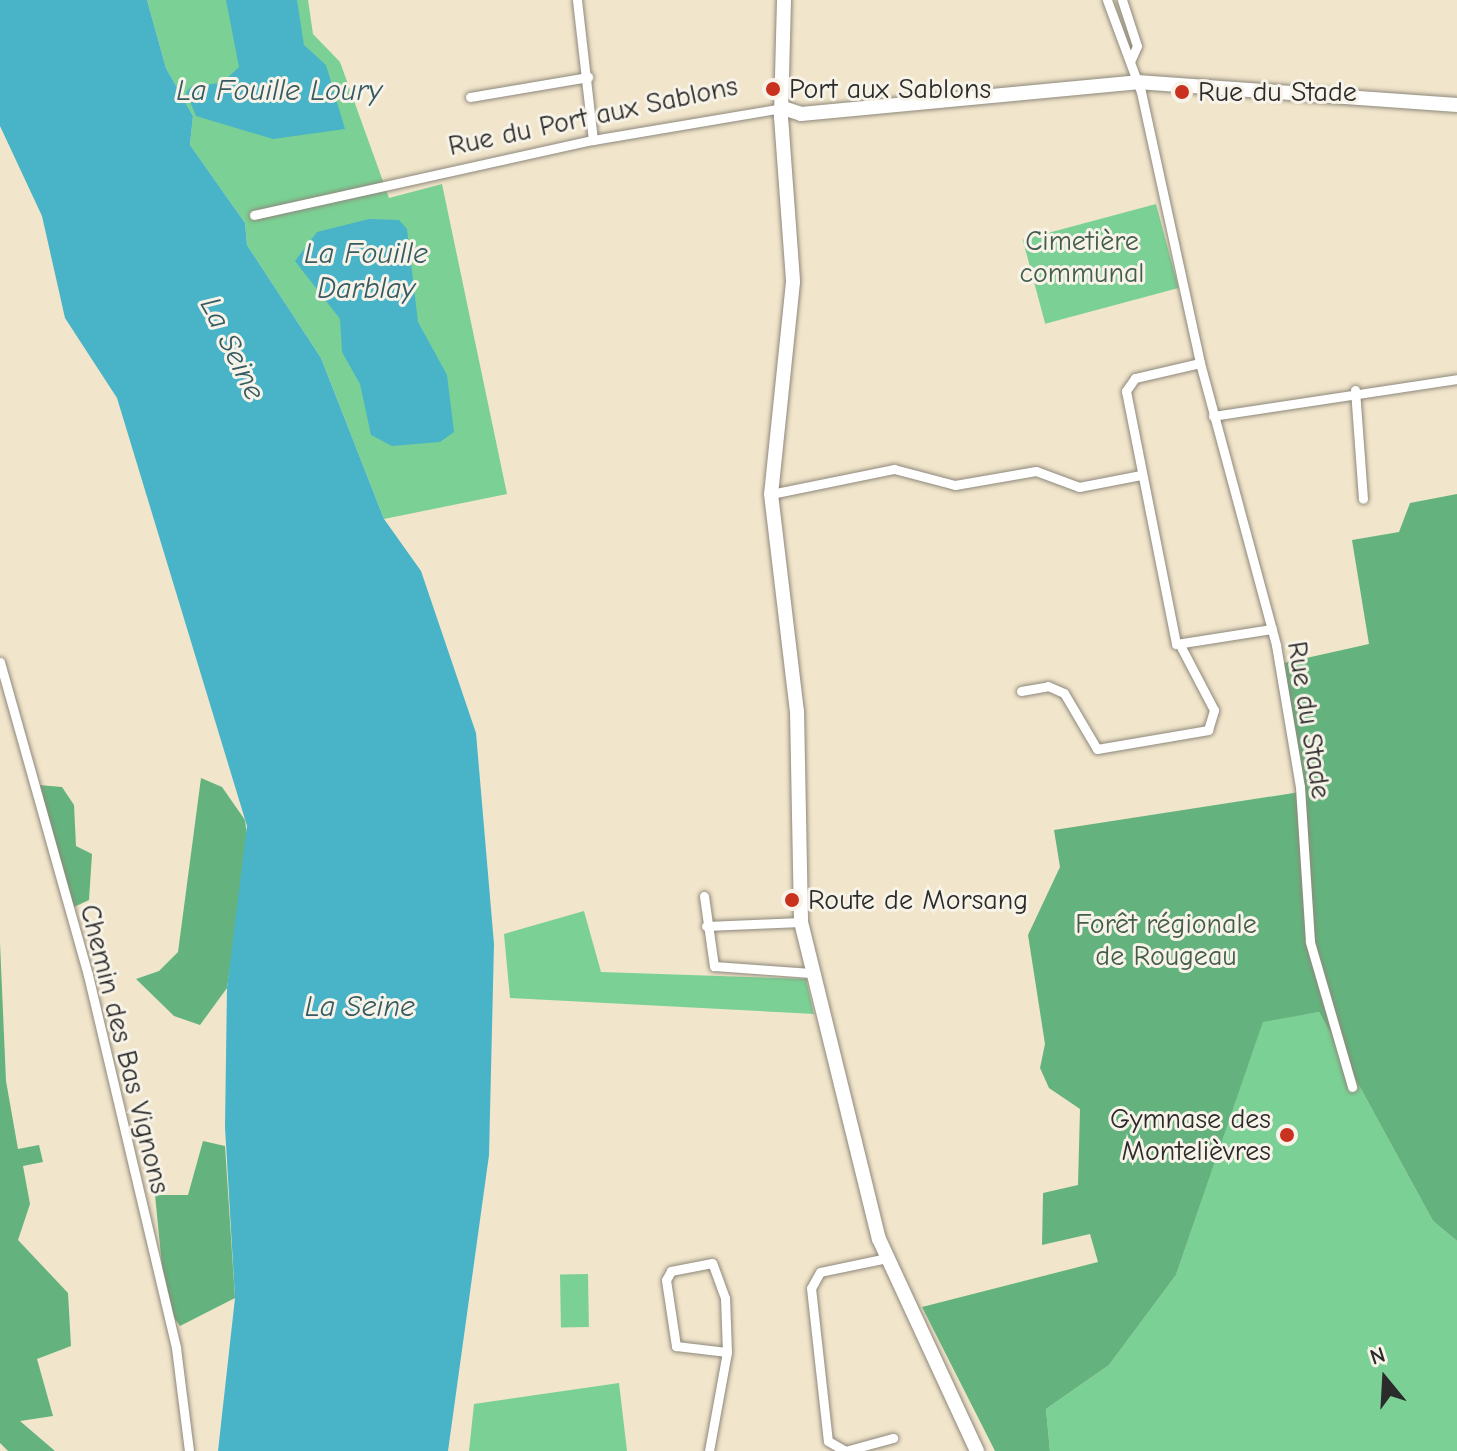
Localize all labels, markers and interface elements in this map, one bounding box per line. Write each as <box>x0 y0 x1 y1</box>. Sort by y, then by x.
street label: Rue du Port aux Sablons <box>445 69 741 163</box>
place label: Port aux Sablons <box>789 72 991 106</box>
water label: La Fouille Loury <box>176 73 382 109</box>
place label: Rue du Stade <box>1198 75 1357 109</box>
marker: Port aux Sablons <box>764 80 782 98</box>
marker: Rue du Stade <box>1173 83 1191 101</box>
park label: Cimetière communal <box>1020 224 1144 290</box>
water label: La Fouille Darblay <box>304 236 428 306</box>
water label: La Seine <box>192 292 272 406</box>
street label: Rue du Stade <box>1280 639 1338 801</box>
place label: Route de Morsang <box>808 883 1028 917</box>
marker: Route de Morsang <box>783 891 801 909</box>
street label: Chemin des Bas Vignons <box>73 901 177 1197</box>
park label: Forêt régionale de Rougeau <box>1075 907 1257 973</box>
water label: La Seine <box>305 989 415 1025</box>
place label: Gymnase des Montelièvres <box>1110 1102 1271 1168</box>
marker: Gymnase des Montelièvres <box>1278 1126 1296 1144</box>
north arrow <box>1345 1339 1425 1419</box>
text: N <box>1367 1342 1388 1371</box>

